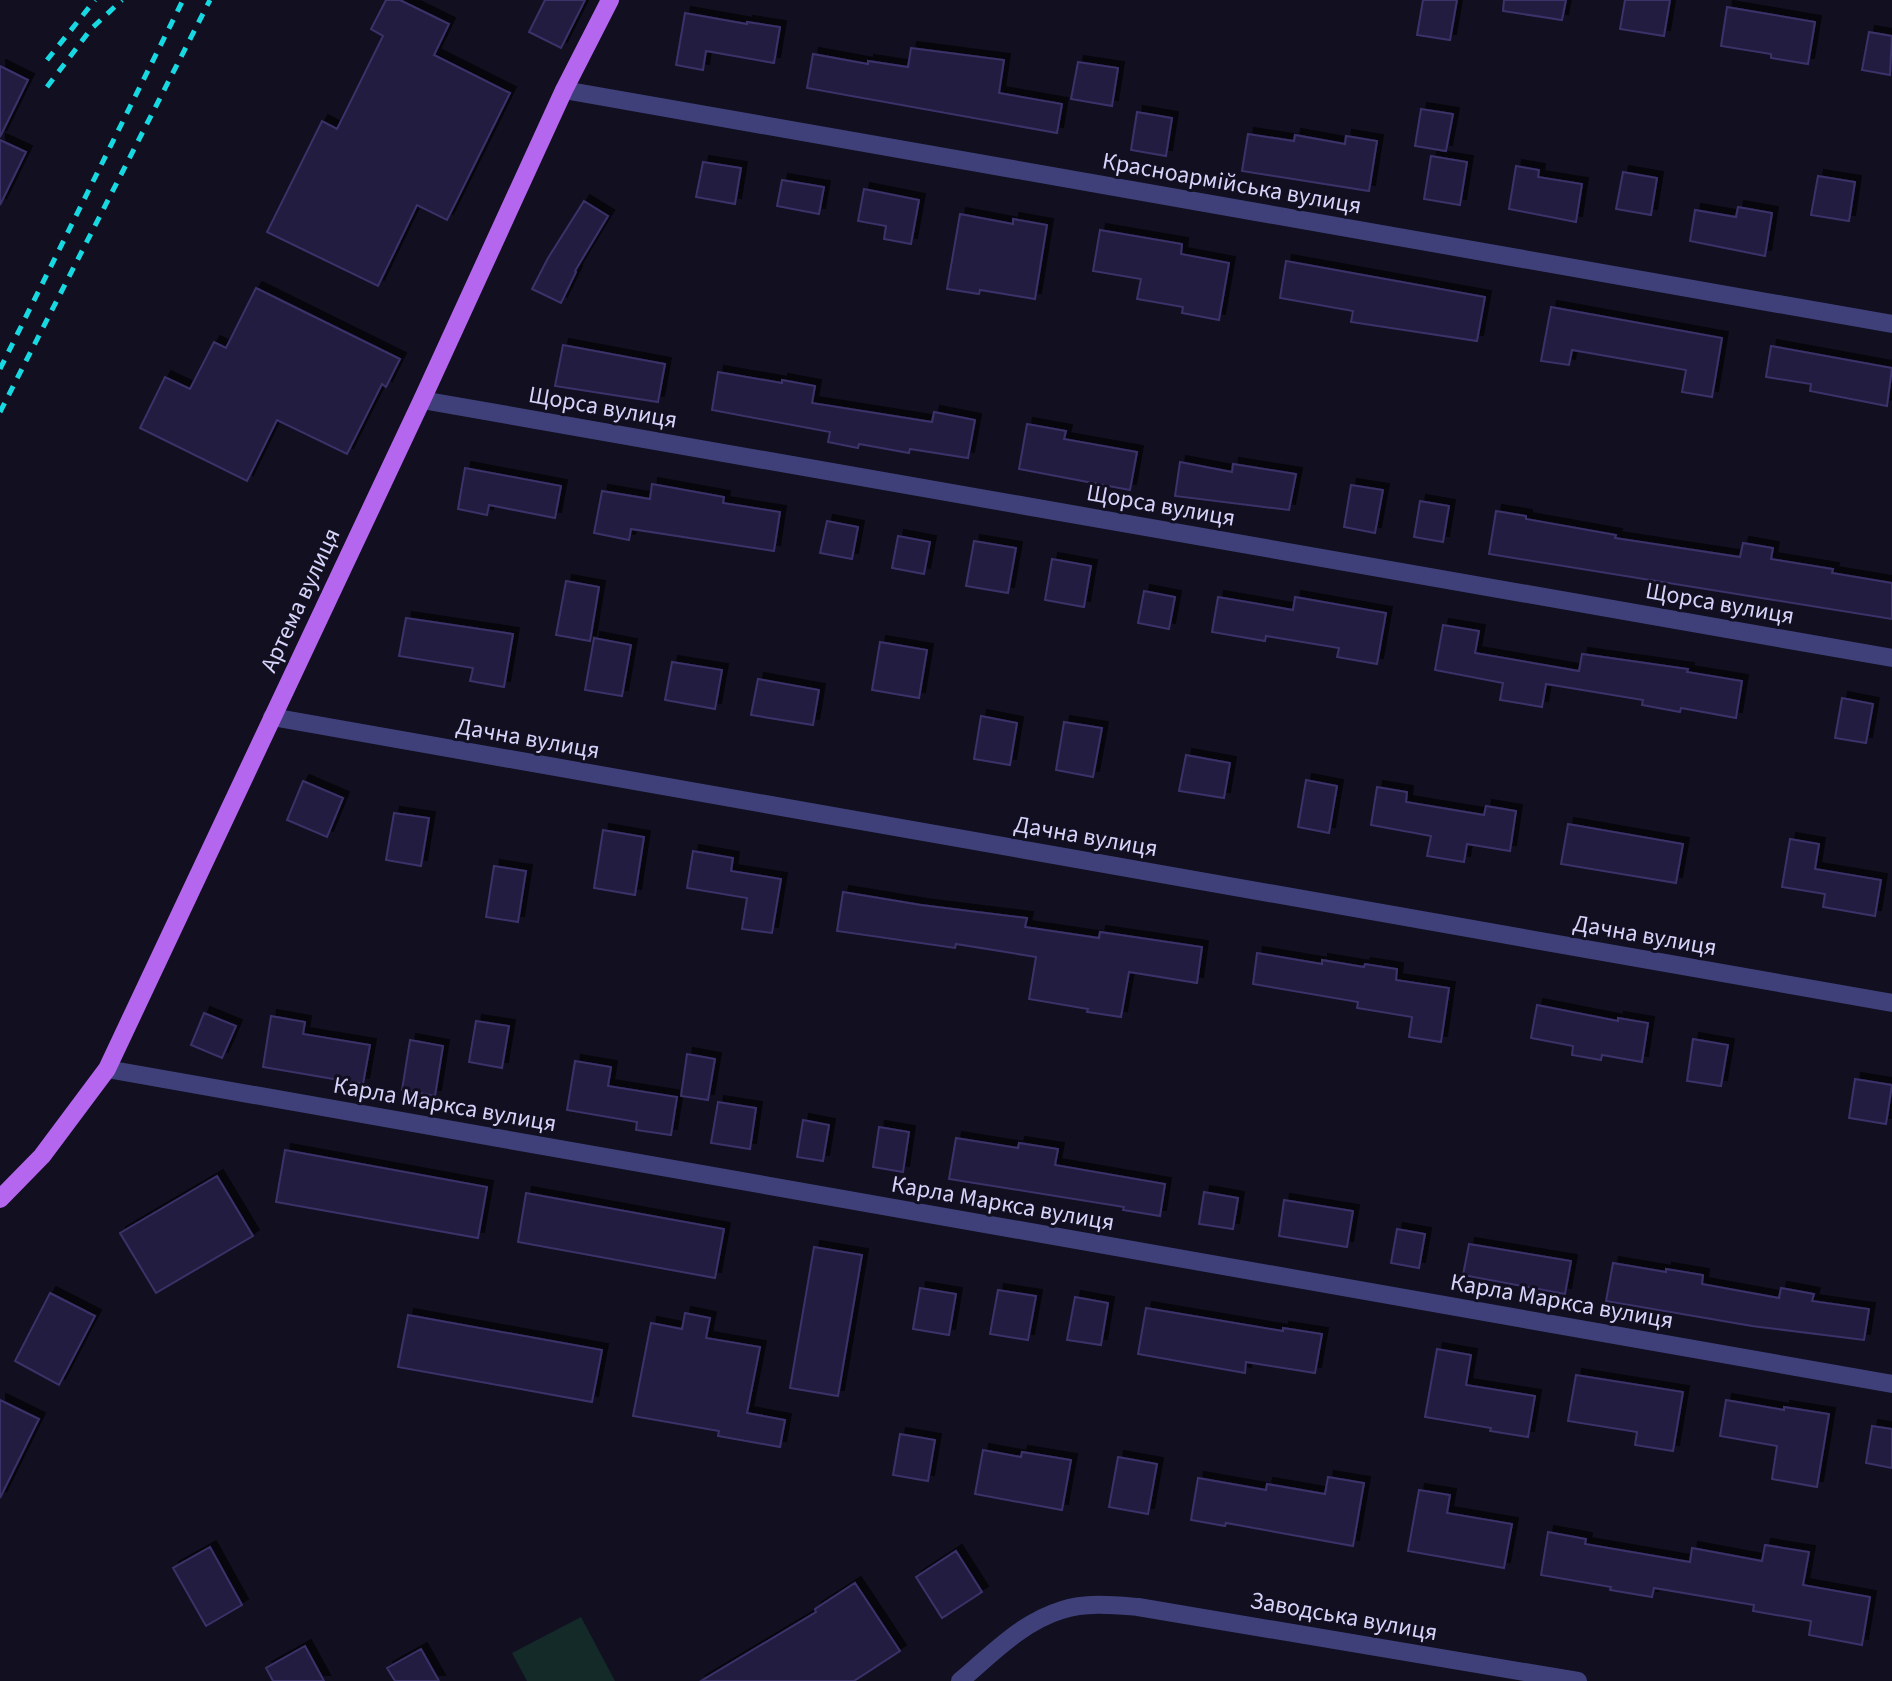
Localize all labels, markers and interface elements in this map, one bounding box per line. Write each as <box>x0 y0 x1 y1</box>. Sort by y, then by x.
street label: Красноармійська вулиця <box>1100 143 1364 224</box>
street label: Щорса вулиця <box>526 377 680 438</box>
street label: Щорса вулиця <box>1084 475 1238 536</box>
street label: Артема вулиця <box>252 522 349 678</box>
street label: Щорса вулиця <box>1643 573 1797 634</box>
street label: Дачна вулиця <box>453 709 603 768</box>
street label: Дачна вулиця <box>1011 807 1161 866</box>
street label: Дачна вулиця <box>1570 906 1720 965</box>
street label: Карла Маркса вулиця <box>331 1068 559 1141</box>
street label: Карла Маркса вулиця <box>889 1167 1117 1240</box>
street label: Карла Маркса вулиця <box>1448 1265 1676 1338</box>
street label: Заводська вулиця <box>1247 1583 1440 1650</box>

